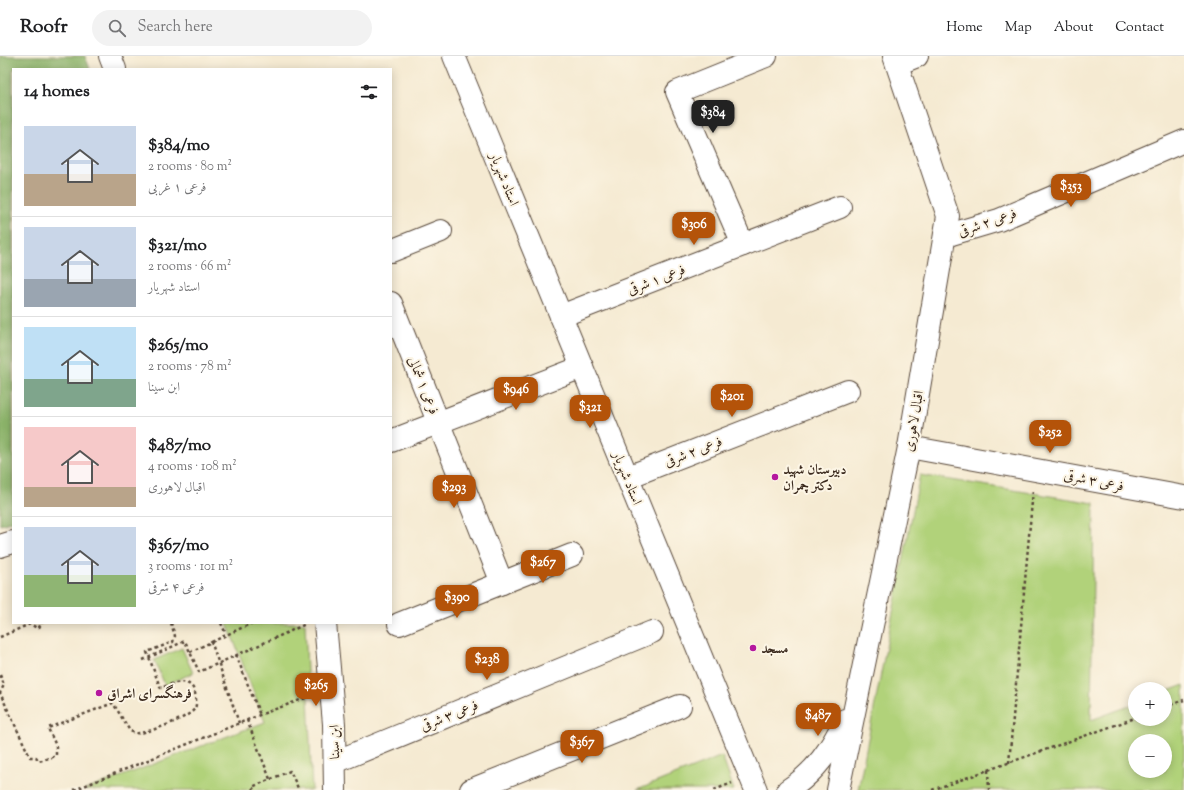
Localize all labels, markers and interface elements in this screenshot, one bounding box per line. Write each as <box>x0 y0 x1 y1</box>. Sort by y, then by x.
search box <box>92 10 372 46</box>
text: Roofr <box>20 14 68 41</box>
icon: search <box>106 17 128 39</box>
text: Search here <box>138 17 213 38</box>
text: Home <box>946 18 983 38</box>
text: Map <box>1005 18 1032 38</box>
text: About <box>1054 18 1093 38</box>
text: Contact <box>1115 18 1164 38</box>
text: 14 homes <box>24 80 90 104</box>
icon: filters <box>358 81 380 103</box>
pin: $384 <box>689 100 737 134</box>
text: $384 <box>700 104 726 122</box>
text: $384/mo <box>148 134 210 158</box>
icon: home <box>56 142 104 190</box>
street label: استاد شهریار <box>483 148 523 210</box>
text: 2 rooms · 80 m² <box>148 158 232 176</box>
pin: $353 <box>1047 174 1095 208</box>
text: $353 <box>1060 178 1082 196</box>
text: فرعی ۱ غربی <box>148 179 206 197</box>
street label: فرعی ۲ شرقی <box>956 205 1020 243</box>
pin: $306 <box>670 212 718 246</box>
text: $306 <box>681 216 707 234</box>
text: $321/mo <box>148 234 207 258</box>
icon: home <box>56 243 104 291</box>
text: 2 rooms · 66 m² <box>148 258 231 276</box>
street label: فرعی ۱ شرقی <box>625 261 689 301</box>
text: استاد شهریار <box>148 279 200 297</box>
text: $265/mo <box>148 334 208 358</box>
icon: home <box>56 343 104 391</box>
street label: فرعی ۱ شمالی <box>401 354 443 418</box>
text: 2 rooms · 78 m² <box>148 358 232 376</box>
pin: $946 <box>492 377 540 411</box>
text: ابن سینا <box>148 379 180 397</box>
text: $946 <box>503 381 529 399</box>
pin: $201 <box>708 384 756 418</box>
text: $201 <box>720 388 744 406</box>
street label: اقبال لاهوری <box>900 389 930 453</box>
pin: $321 <box>566 395 614 429</box>
text: $321 <box>579 399 601 417</box>
pin: $252 <box>1026 420 1074 454</box>
text: $252 <box>1038 424 1062 442</box>
street label: فرعی ۲ شرقی <box>662 433 726 473</box>
text: $487/mo <box>148 434 211 458</box>
icon: home <box>56 443 104 491</box>
street label: استاد شهریار <box>606 447 646 509</box>
text: 4 rooms · 108 m² <box>148 458 237 476</box>
place label: دبیرستان شهید دکتر چمران <box>783 461 846 497</box>
street label: فرعی ۳ شرقی <box>1062 466 1125 498</box>
marker: دبیرستان شهید دکتر چمران <box>770 472 780 482</box>
pin: $293 <box>430 475 478 509</box>
text: اقبال لاهوری <box>148 479 205 497</box>
text: $293 <box>442 479 466 497</box>
text: $367/mo <box>148 534 209 558</box>
icon: home <box>56 543 104 591</box>
pin: $267 <box>519 550 567 584</box>
text: $267 <box>530 554 556 572</box>
text: 3 rooms · 101 m² <box>148 558 233 576</box>
text: فرعی ۴ شرقی <box>148 579 204 597</box>
pin: $390 <box>433 585 481 619</box>
text: $390 <box>444 589 470 607</box>
place label: مسجد <box>761 640 788 660</box>
marker: مسجد <box>748 643 758 653</box>
pin: $238 <box>463 647 511 681</box>
text: $238 <box>475 651 499 669</box>
pin: $265 <box>292 673 340 707</box>
text: $265 <box>304 677 328 695</box>
map controls <box>1128 682 1172 778</box>
button: + <box>1128 682 1172 726</box>
place label: فرهنگسرای اشراق <box>107 684 192 705</box>
marker: فرهنگسرای اشراق <box>94 688 104 698</box>
street label: فرعی ۳ شرقی <box>418 696 482 737</box>
pin: $487 <box>794 703 842 737</box>
text: $487 <box>805 707 831 725</box>
street label: ابن سینا <box>326 725 346 759</box>
pin: $367 <box>558 730 606 764</box>
text: $367 <box>569 734 595 752</box>
button: − <box>1128 734 1172 778</box>

